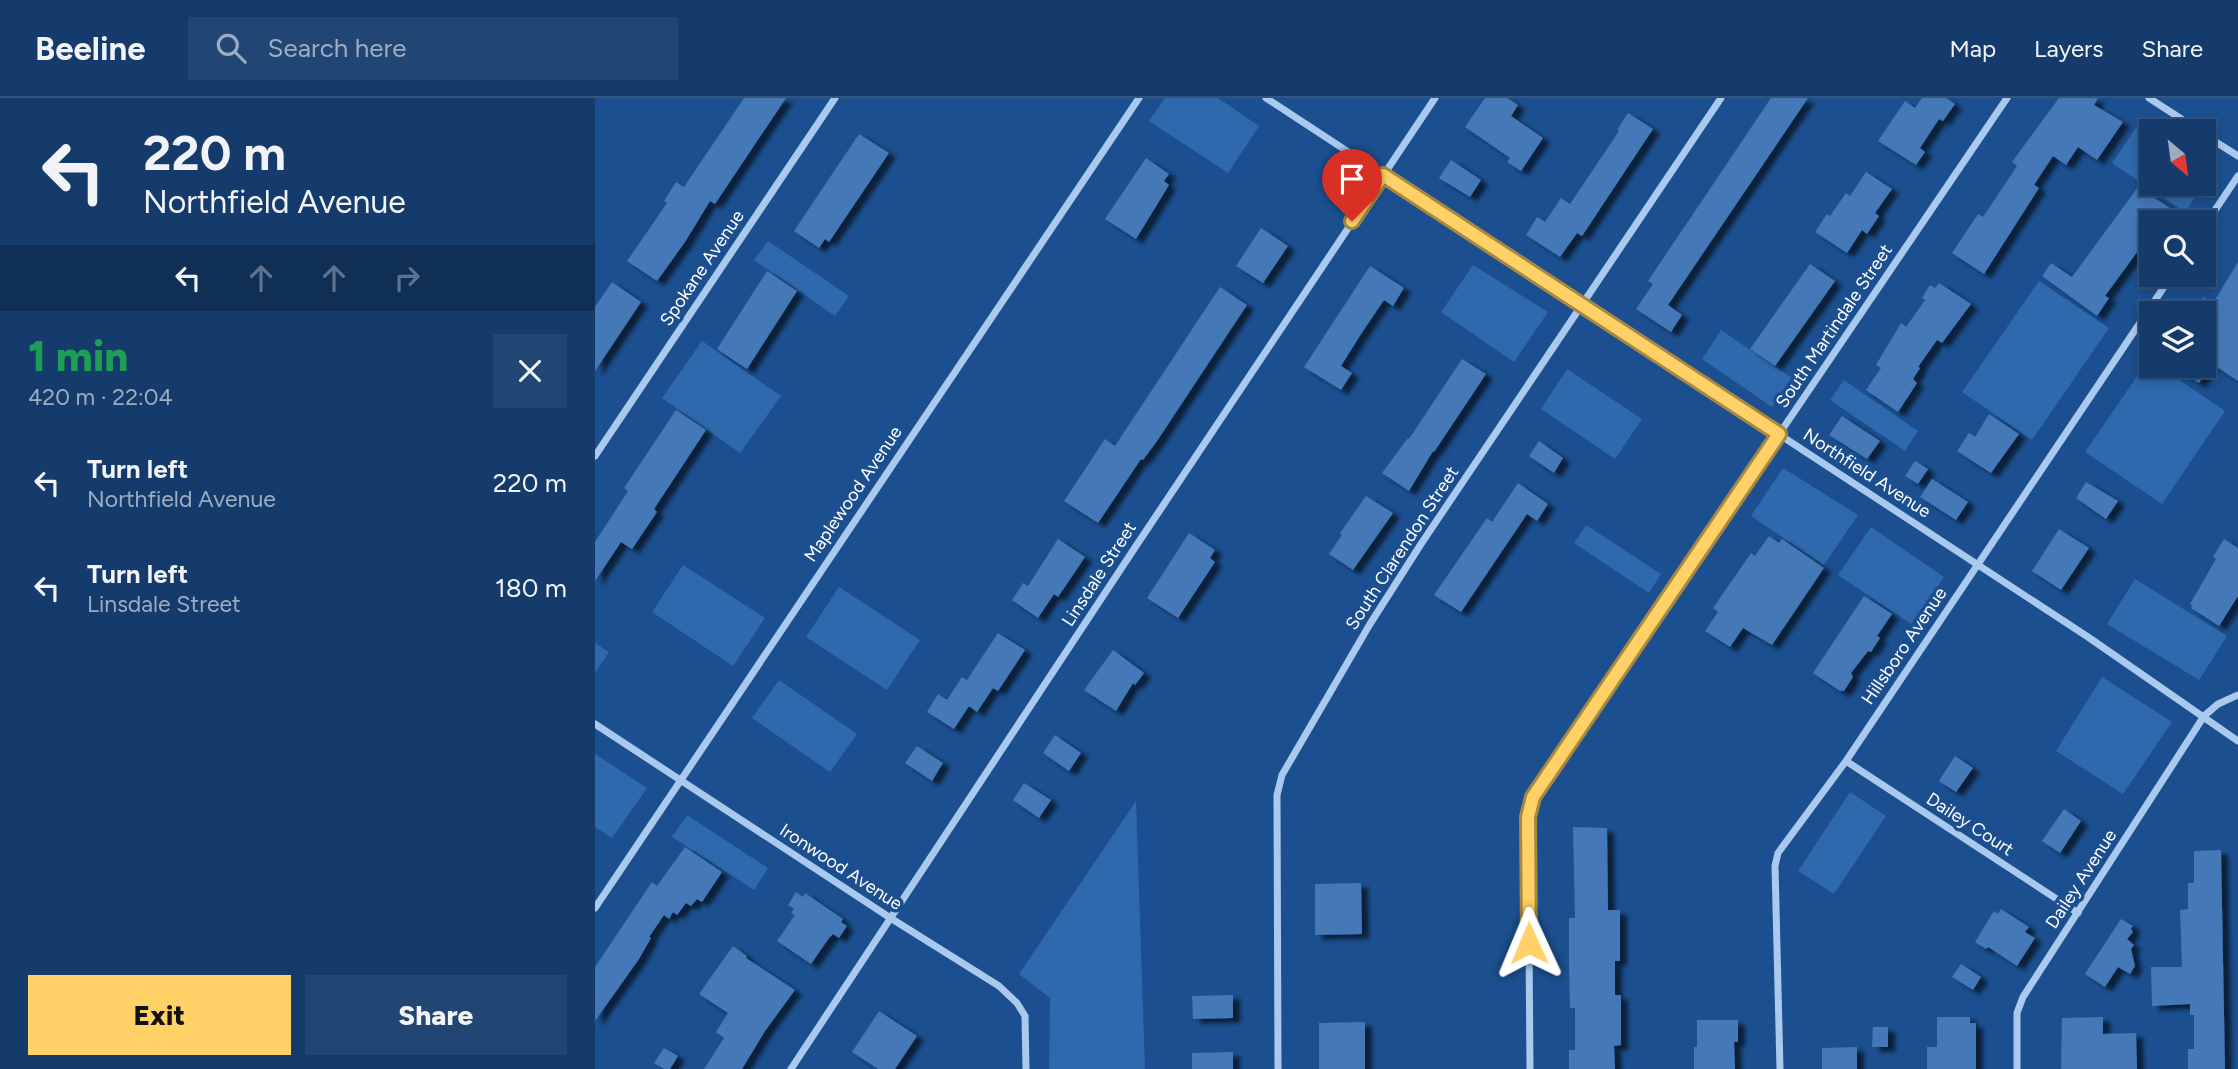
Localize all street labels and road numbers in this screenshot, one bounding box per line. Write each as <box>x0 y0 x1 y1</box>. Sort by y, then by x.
street label: Spokane Avenue <box>655 206 749 330</box>
street label: South Martindale Street <box>1771 240 1897 412</box>
street label: Maplewood Avenue <box>799 422 907 566</box>
street label: Northfield Avenue <box>1799 424 1935 523</box>
street label: South Clarendon Street <box>1341 462 1463 634</box>
street label: Linsdale Street <box>1057 517 1141 630</box>
street label: Hillsboro Avenue <box>1857 583 1951 709</box>
street label: Dailey Court <box>1922 788 2018 860</box>
street label: Ironwood Avenue <box>775 819 907 915</box>
street label: Dailey Avenue <box>2041 825 2121 933</box>

